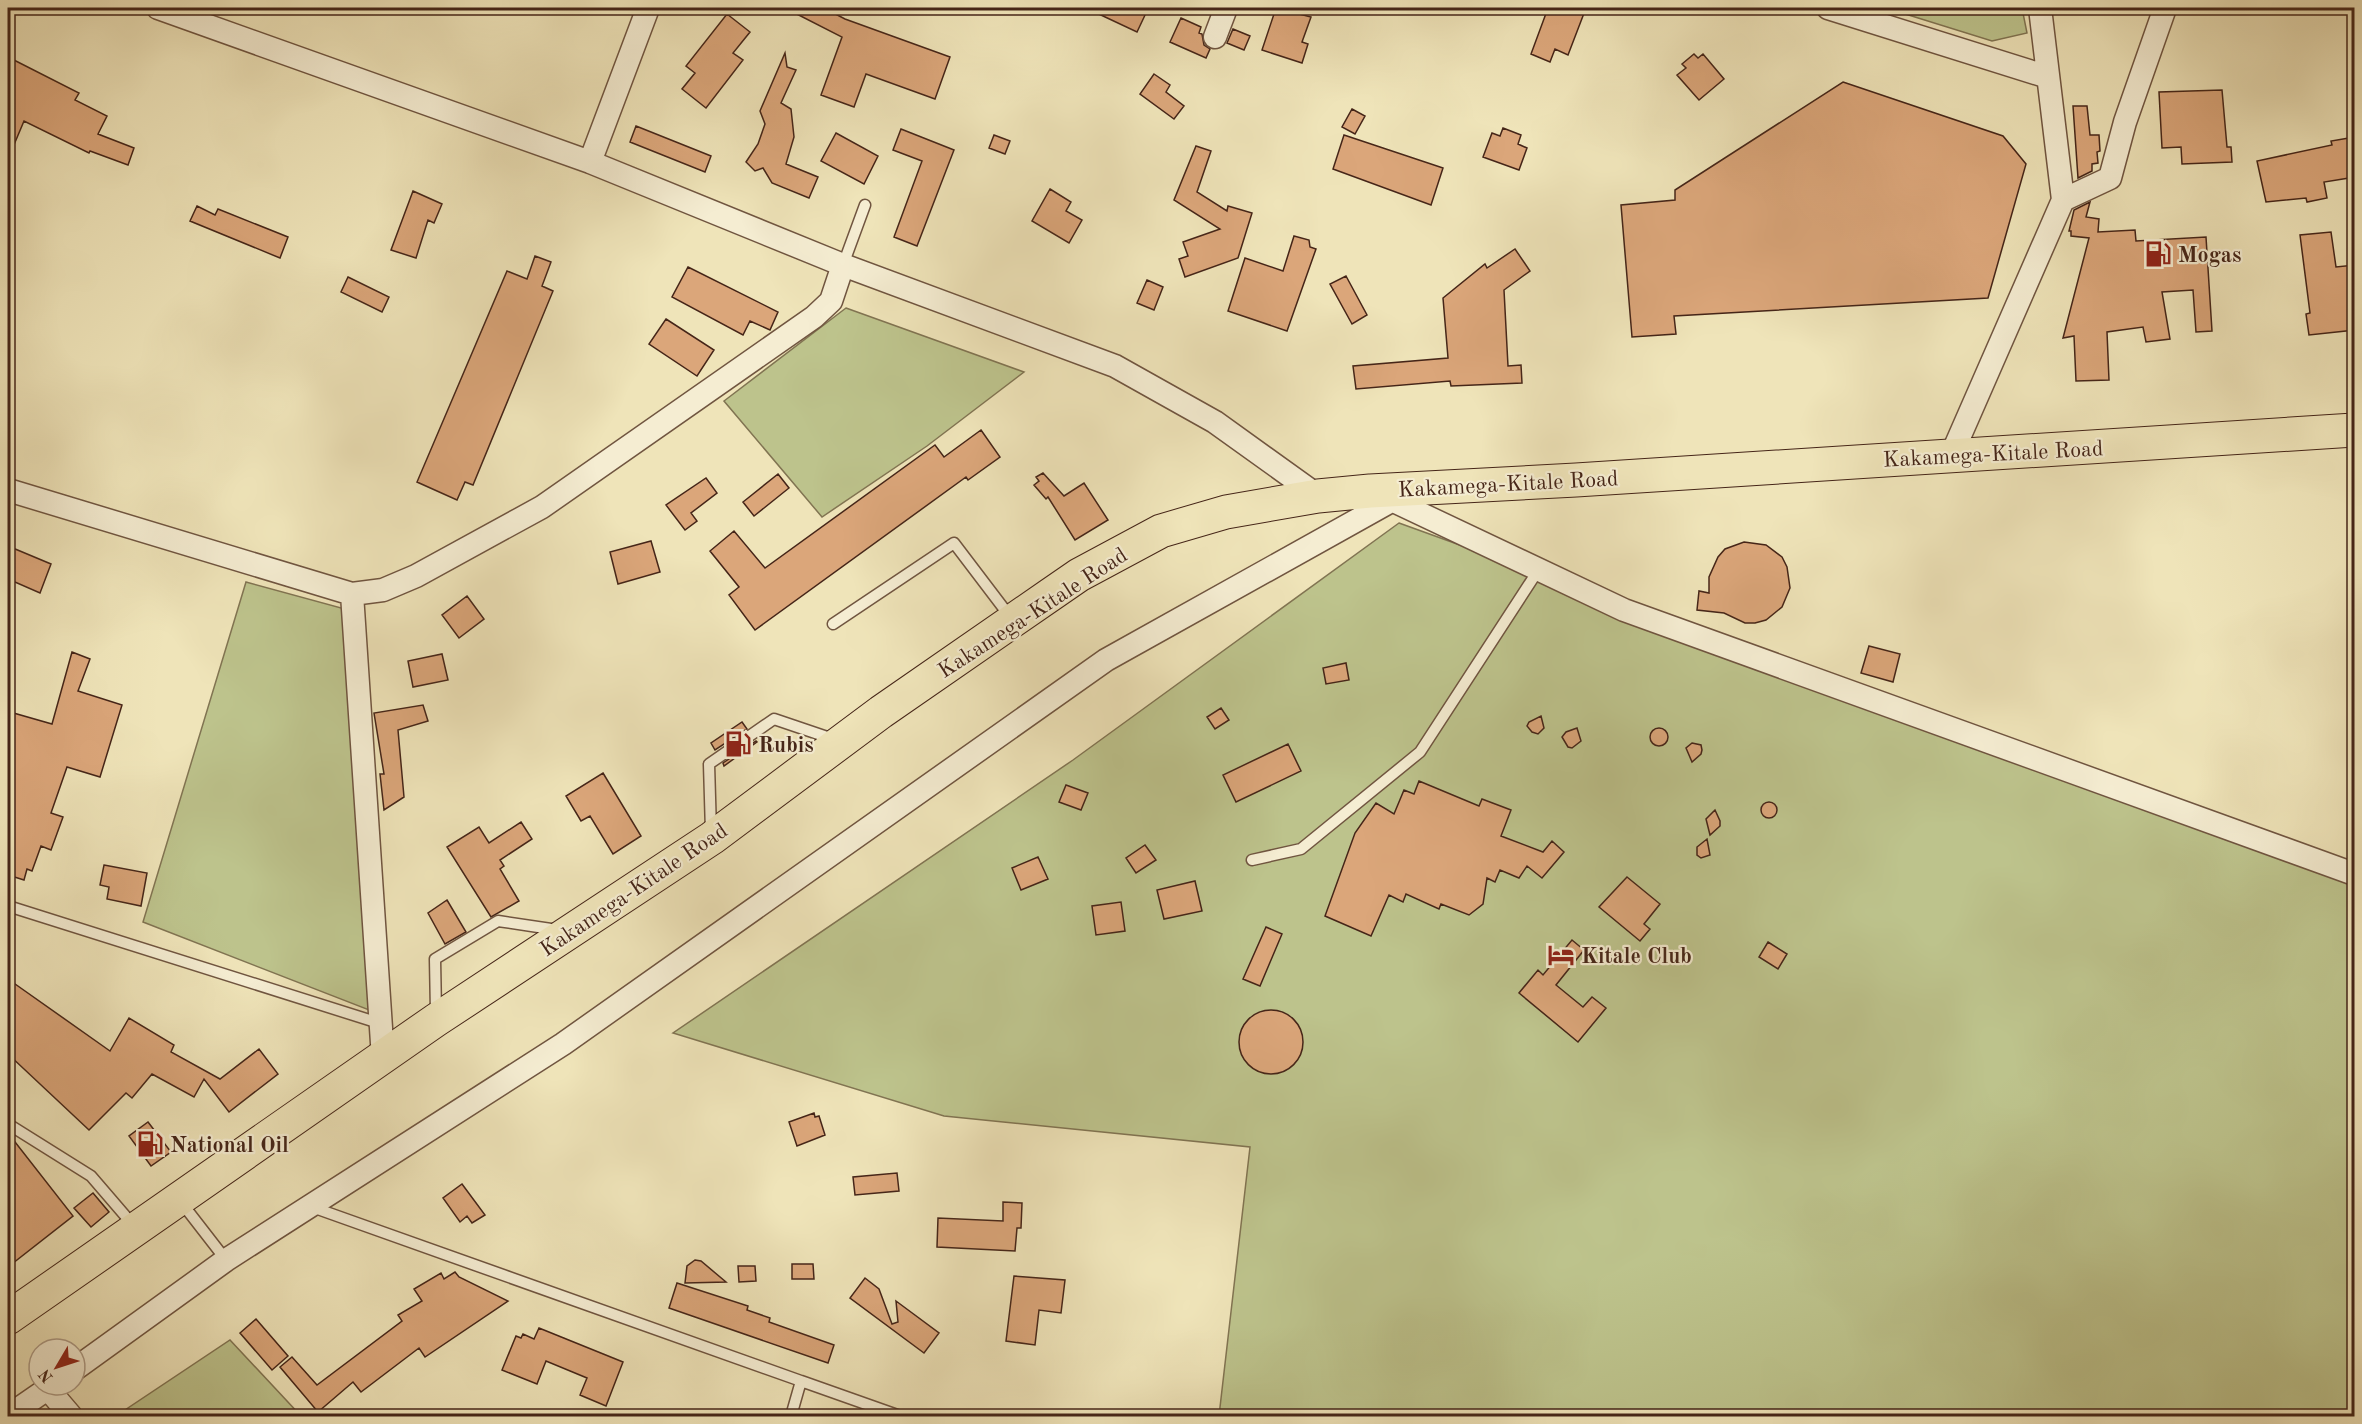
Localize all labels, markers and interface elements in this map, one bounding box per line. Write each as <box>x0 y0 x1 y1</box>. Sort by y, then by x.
fuel station icon: Mogas <box>2143 239 2173 269</box>
place label: Mogas <box>2178 245 2242 267</box>
street label: Kakamega-Kitale Road <box>1882 438 2104 472</box>
street label: Kakamega-Kitale Road <box>1397 468 1619 502</box>
street label: Kakamega-Kitale Road <box>935 544 1132 683</box>
fuel station icon: Rubis <box>723 729 753 759</box>
place label: Rubis <box>758 735 814 757</box>
street label: Kakamega-Kitale Road <box>536 820 732 961</box>
hotel icon: Kitale Club <box>1546 940 1576 970</box>
place label: Kitale Club <box>1581 946 1692 968</box>
fuel station icon: National Oil <box>135 1129 165 1159</box>
place label: National Oil <box>170 1135 289 1157</box>
north arrow <box>27 1337 87 1397</box>
text: N <box>36 1365 57 1385</box>

